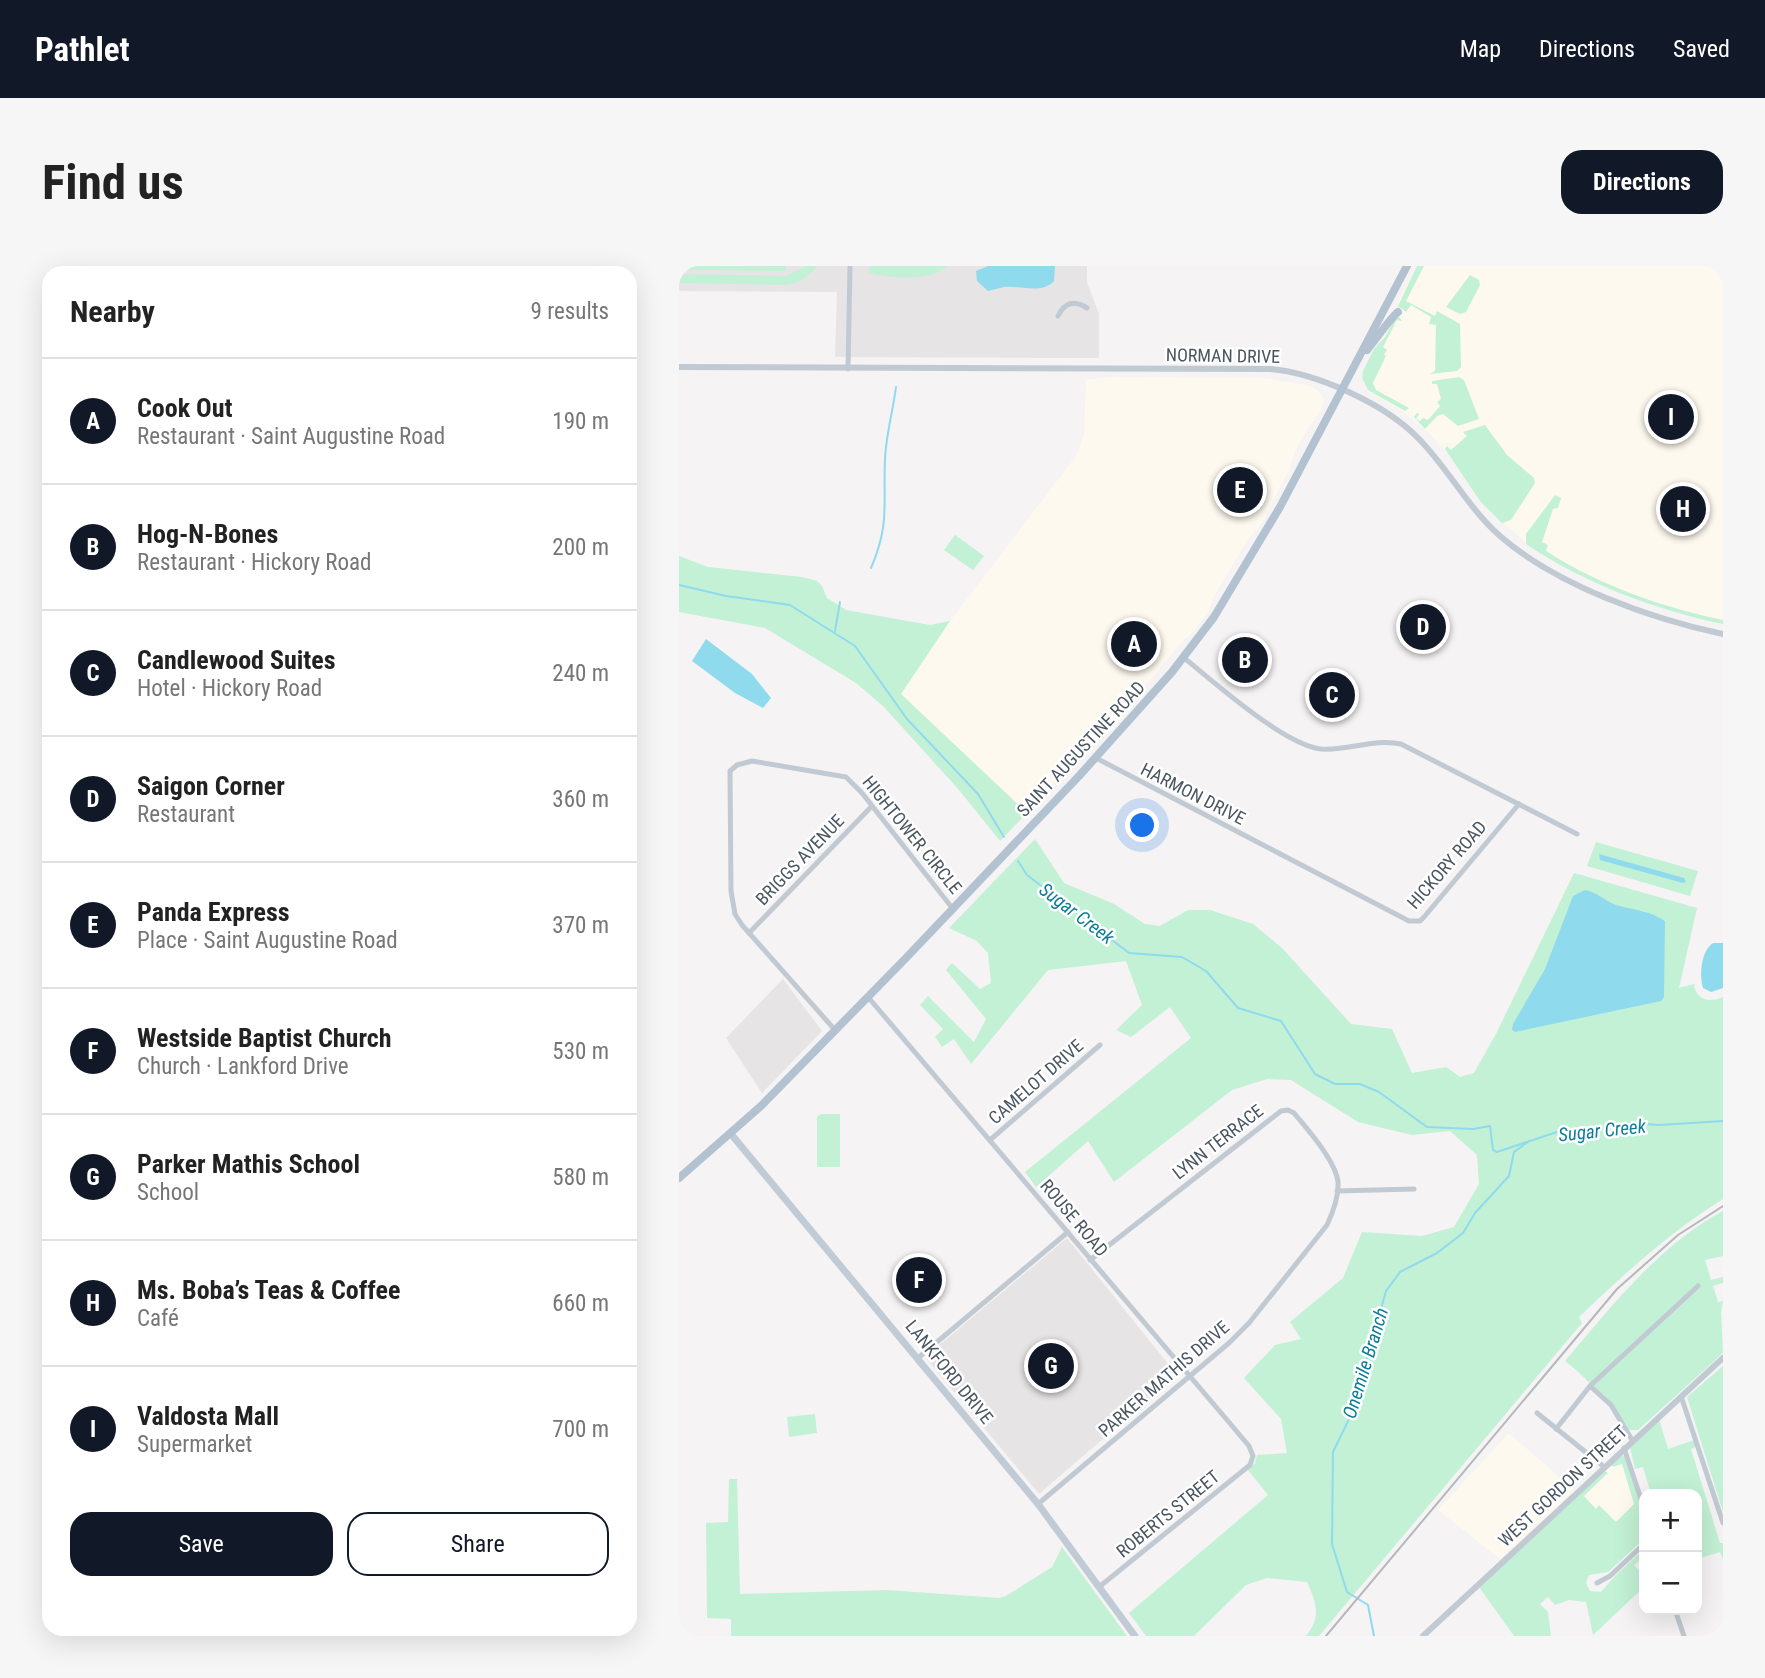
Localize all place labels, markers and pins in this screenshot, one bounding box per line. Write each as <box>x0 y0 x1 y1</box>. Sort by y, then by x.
pin: I <box>1648 391 1694 443</box>
pin: E <box>1217 464 1263 516</box>
pin: H <box>1660 483 1706 535</box>
pin: D <box>1400 601 1446 653</box>
pin: A <box>1111 618 1157 670</box>
pin: B <box>1222 634 1268 686</box>
pin: C <box>1309 669 1355 721</box>
pin: F <box>896 1254 942 1306</box>
pin: G <box>1028 1340 1074 1392</box>

